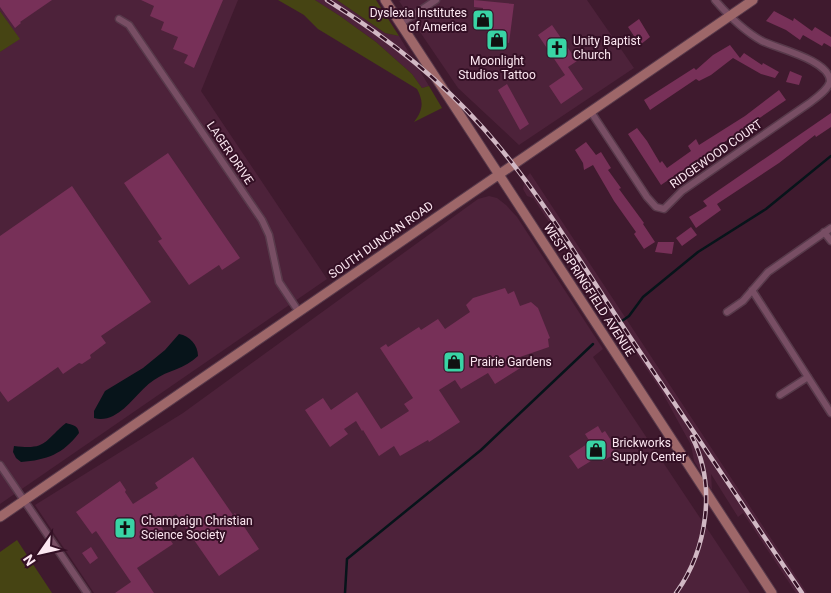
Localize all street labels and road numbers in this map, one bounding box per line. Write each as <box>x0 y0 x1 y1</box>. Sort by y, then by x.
street label: RIDGEWOOD COURT <box>667 117 765 191</box>
street label: LAGER DRIVE <box>204 119 256 187</box>
street label: SOUTH DUNCAN ROAD <box>326 198 436 281</box>
street label: WEST SPRINGFIELD AVENUE <box>541 221 637 359</box>

